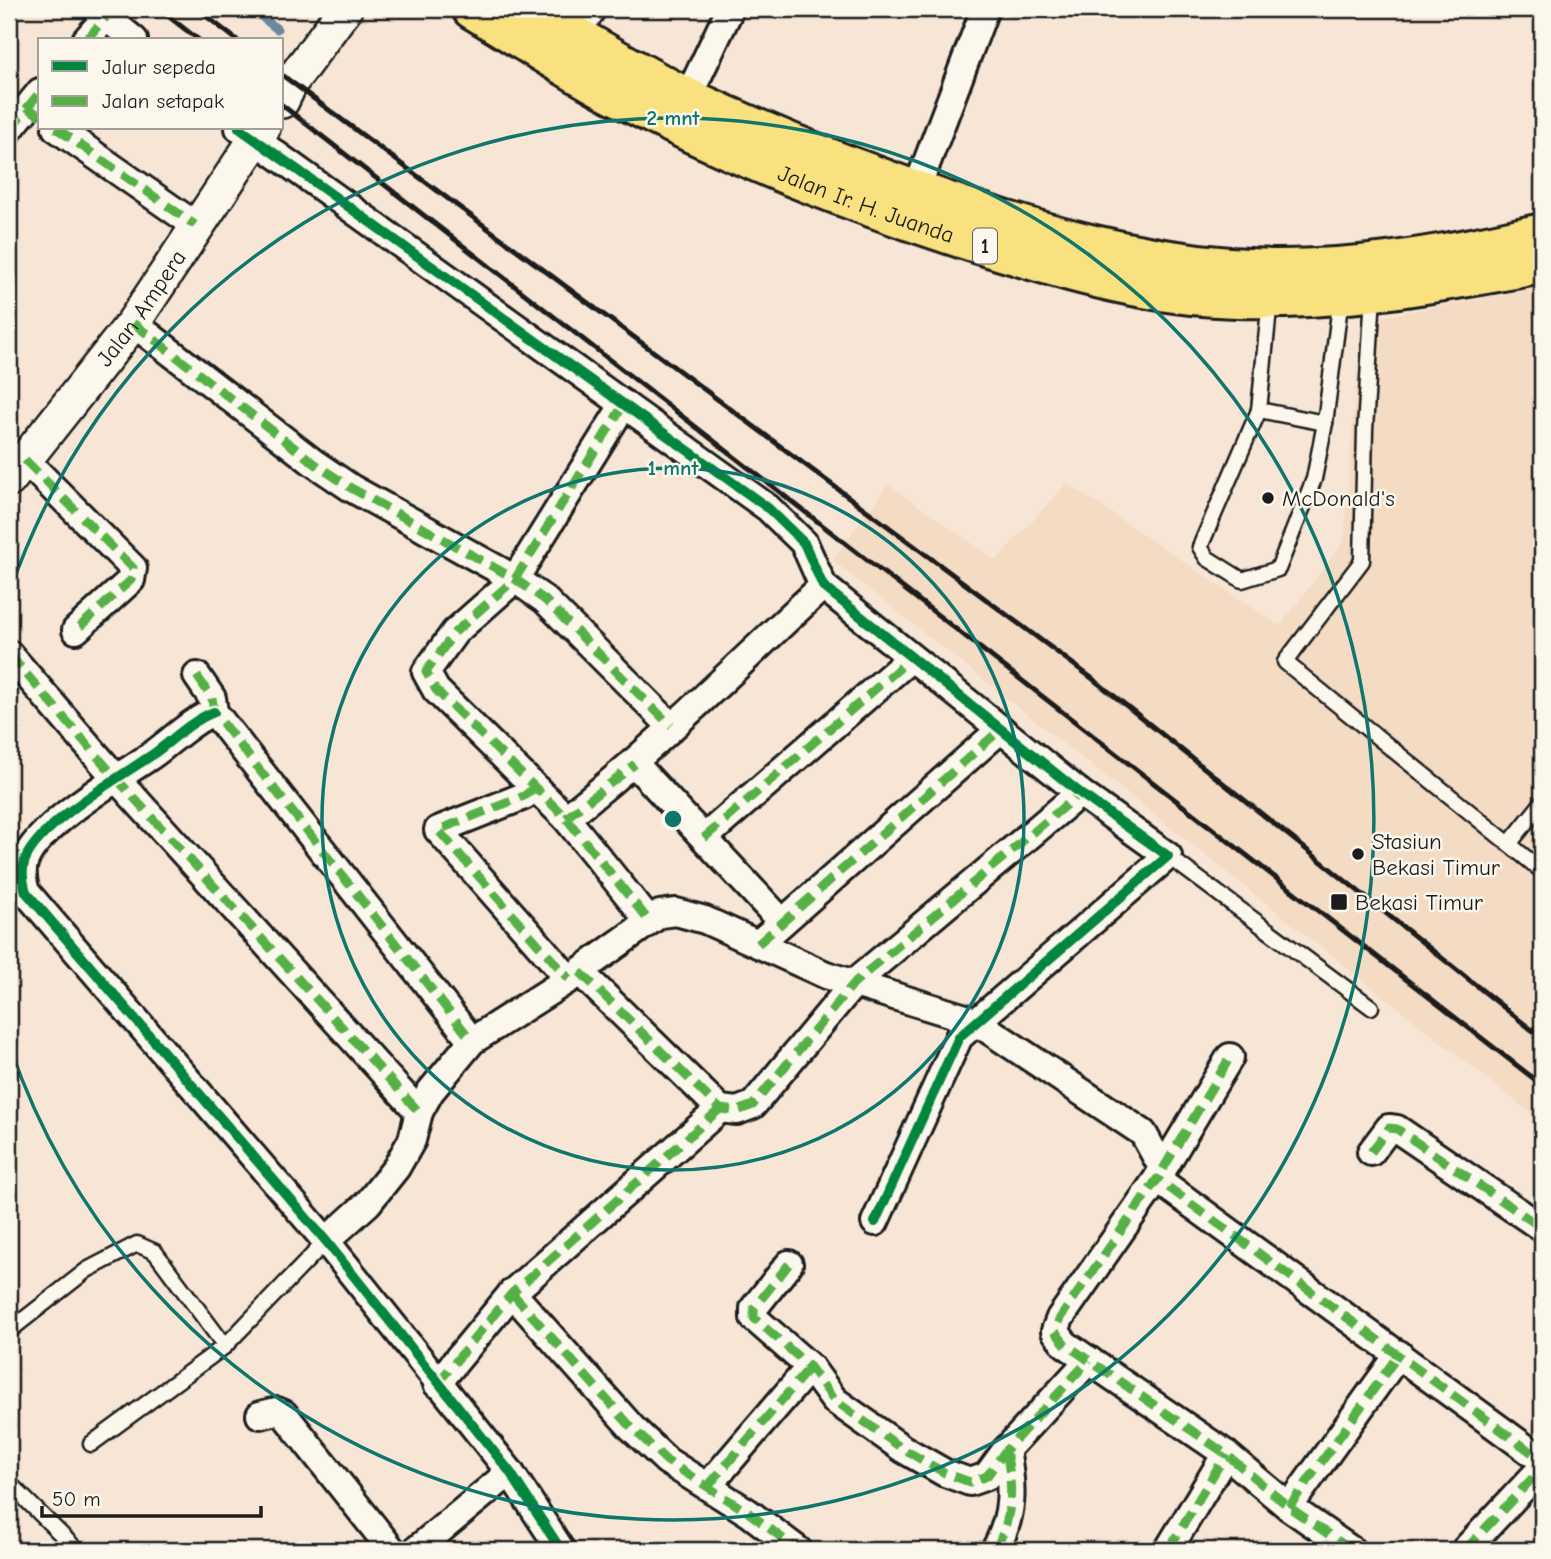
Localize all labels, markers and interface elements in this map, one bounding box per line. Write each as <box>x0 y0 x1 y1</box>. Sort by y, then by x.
legend <box>38 38 284 130</box>
text: Jalur sepeda <box>102 55 216 79</box>
text: Jalan setapak <box>102 89 224 113</box>
text: 2 mnt <box>647 106 701 130</box>
street label: Jalan Ir. H. Juanda <box>774 160 958 249</box>
road number: 1 <box>973 229 997 264</box>
street label: Jalan Ampera <box>91 245 192 372</box>
text: 1 mnt <box>648 456 699 480</box>
place label: McDonald's <box>1282 485 1395 512</box>
marker: McDonald's <box>1260 490 1276 506</box>
centre of rings <box>661 807 685 831</box>
place label: Stasiun Bekasi Timur <box>1372 828 1501 881</box>
marker: Stasiun Bekasi Timur <box>1350 846 1366 862</box>
place label: Bekasi Timur <box>1355 889 1484 916</box>
marker: Bekasi Timur <box>1329 892 1349 912</box>
scale bar <box>42 1475 261 1519</box>
text: 50 m <box>52 1487 101 1511</box>

